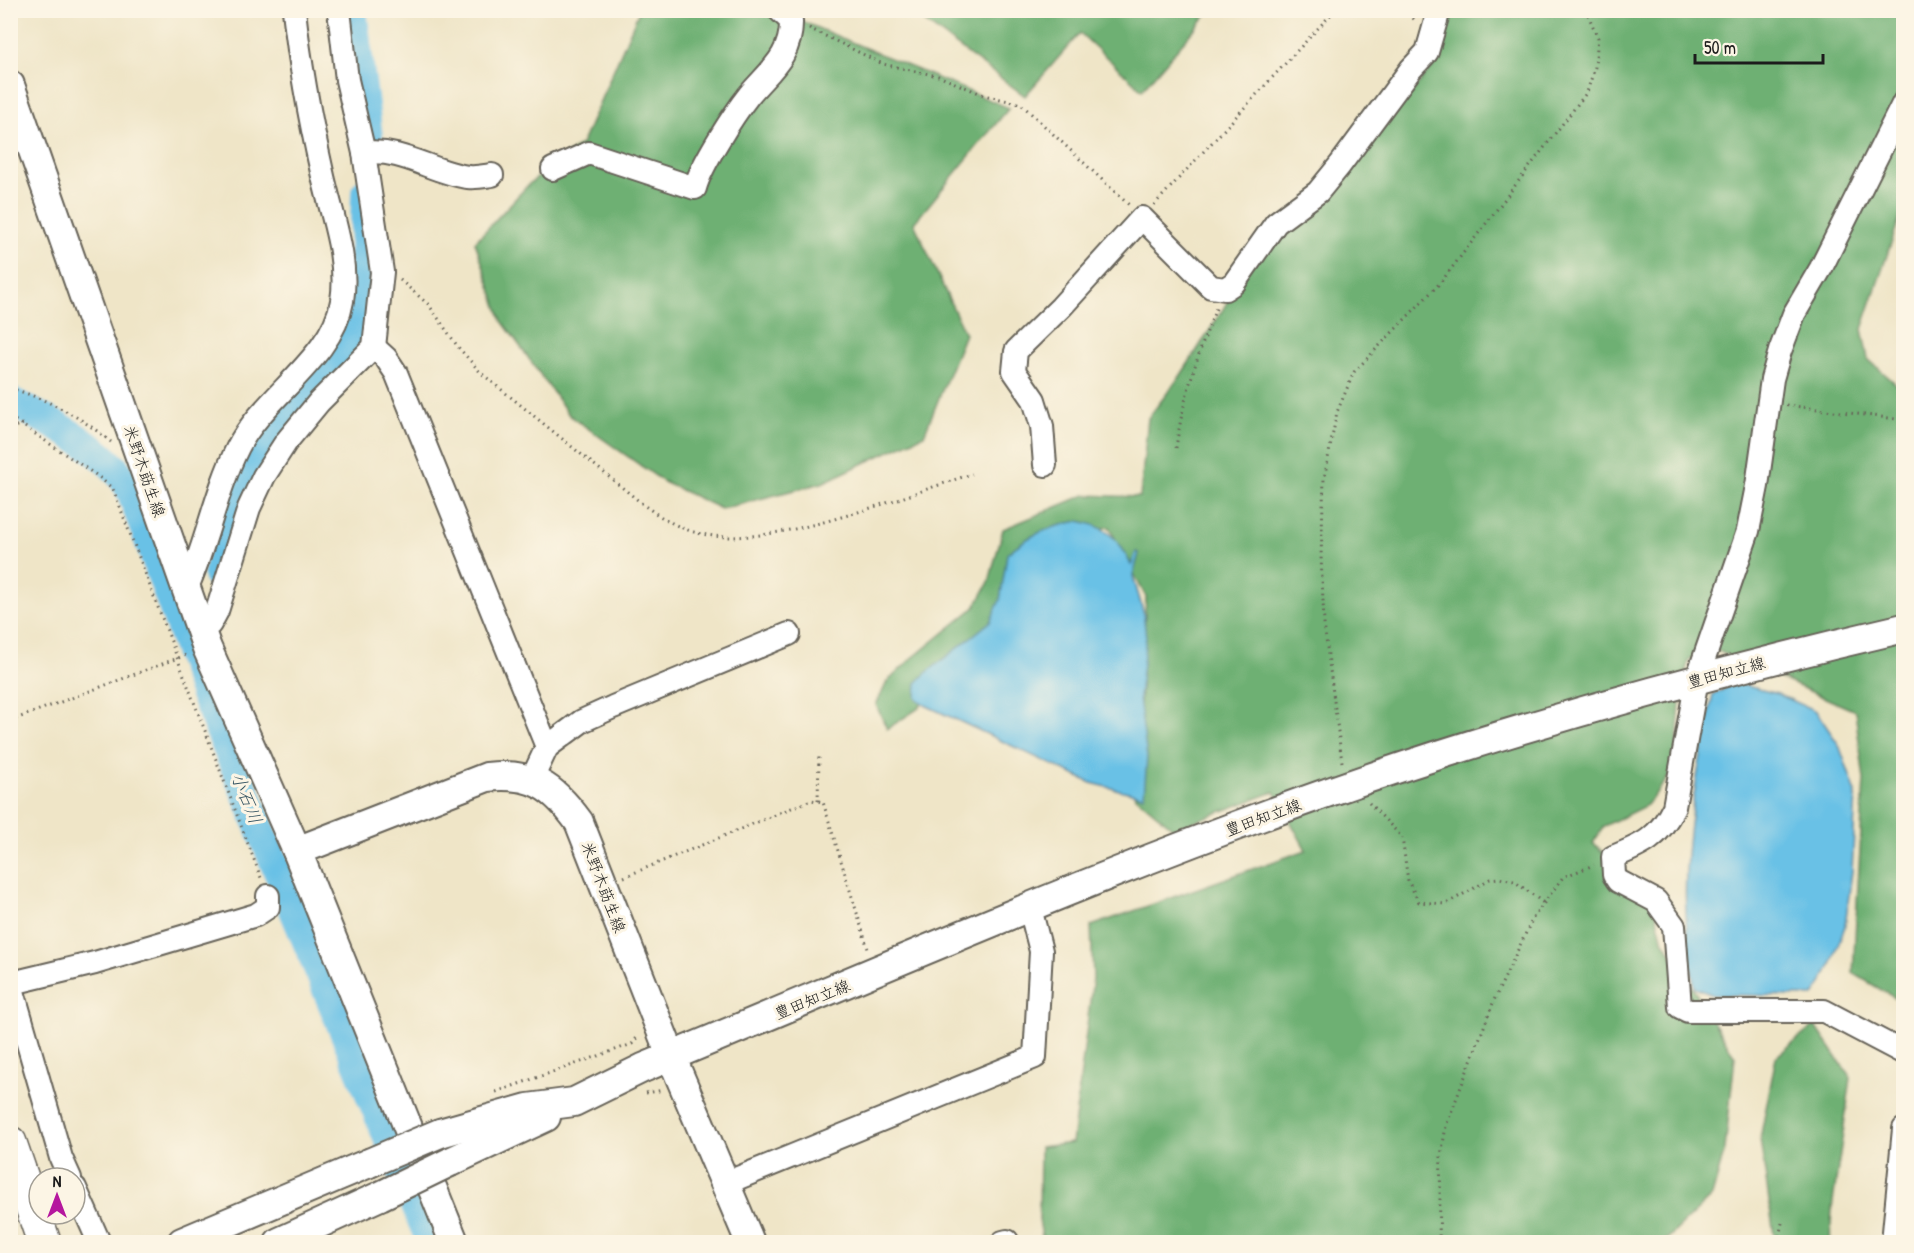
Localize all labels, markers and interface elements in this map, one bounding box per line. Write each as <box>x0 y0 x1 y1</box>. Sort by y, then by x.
scale bar <box>1695 27 1822 65</box>
text: 50 m <box>1704 35 1736 60</box>
street label: 米野木莇生線 <box>119 422 171 520</box>
street label: 豊田知立線 <box>1685 651 1767 693</box>
water label: 小石川 <box>225 768 269 828</box>
street label: 豊田知立線 <box>1222 793 1304 841</box>
street label: 米野木莇生線 <box>577 838 631 936</box>
street label: 豊田知立線 <box>771 974 853 1024</box>
north arrow <box>27 1166 87 1226</box>
text: N <box>53 1170 62 1192</box>

